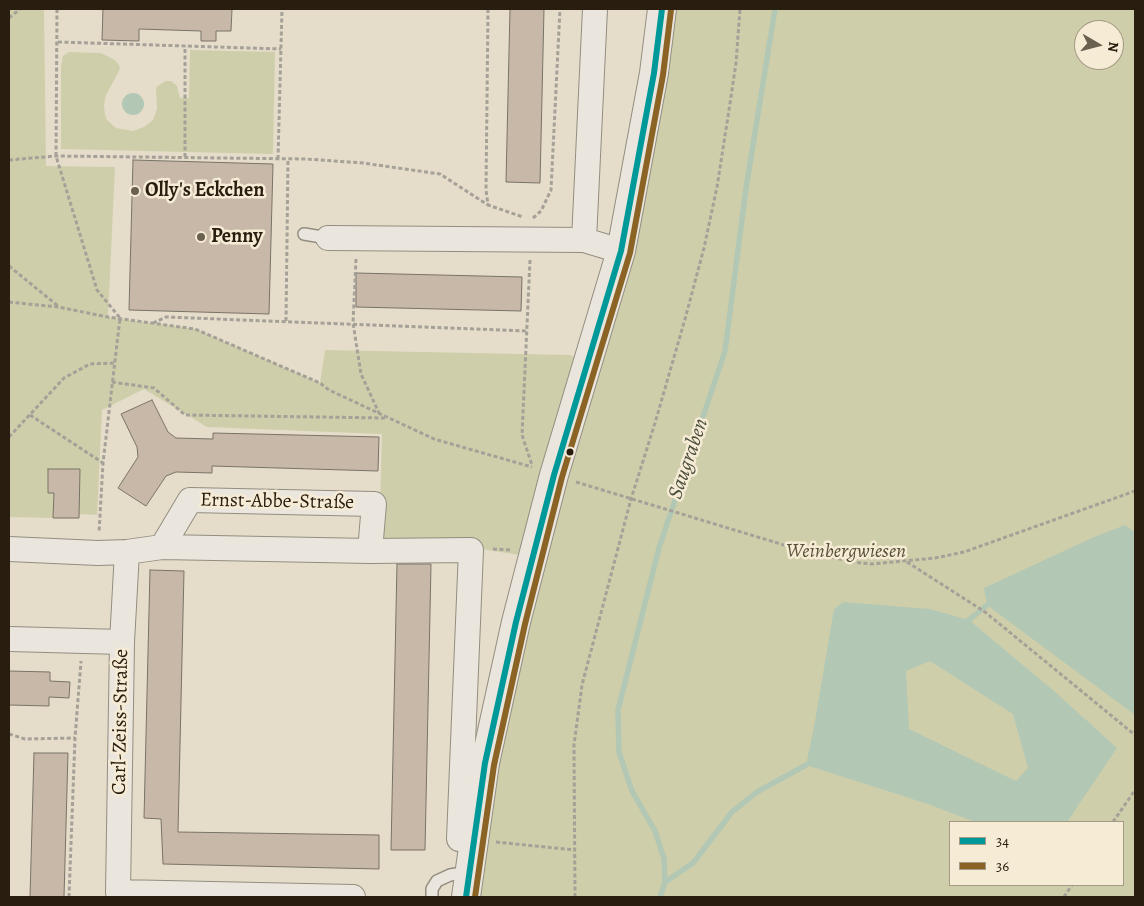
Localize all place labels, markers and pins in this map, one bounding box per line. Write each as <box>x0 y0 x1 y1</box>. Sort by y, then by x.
place label: Olly's Eckchen <box>145 179 264 203</box>
marker: Olly's Eckchen <box>129 185 141 197</box>
place label: Penny <box>211 225 263 249</box>
marker: Penny <box>195 231 207 243</box>
unlabelled marker <box>565 447 575 457</box>

